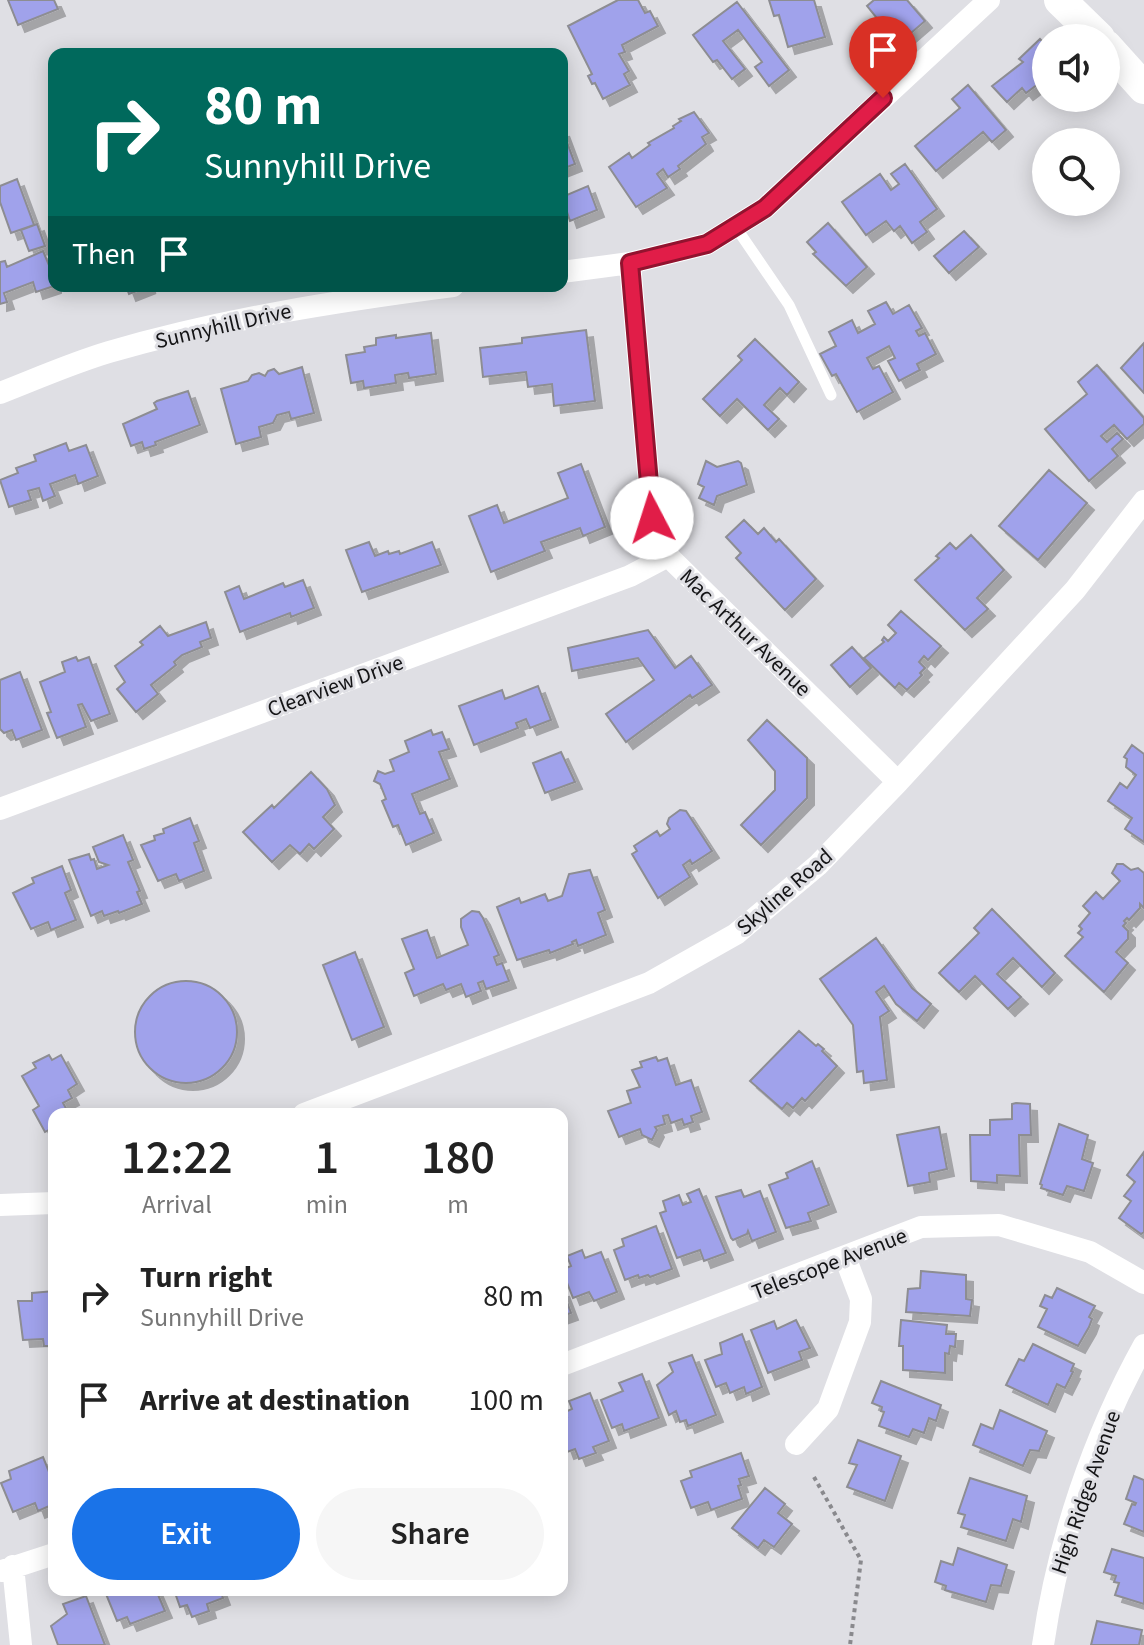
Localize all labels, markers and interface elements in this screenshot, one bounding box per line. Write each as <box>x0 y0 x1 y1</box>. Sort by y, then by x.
pin <box>849 16 917 98</box>
map controls <box>1032 24 1120 216</box>
button: sound <box>1032 24 1120 112</box>
icon: arrive <box>861 28 905 72</box>
text: 80 m <box>204 67 322 146</box>
icon: right <box>72 80 176 184</box>
button: search <box>1032 128 1120 216</box>
text: Sunnyhill Drive <box>204 141 431 192</box>
icon: arrive <box>152 232 196 276</box>
text: Then <box>72 233 136 276</box>
street label: Sunnyhill Drive <box>152 295 294 357</box>
position arrow <box>610 476 694 560</box>
street label: Mac Arthur Avenue <box>672 561 818 704</box>
street label: Clearview Drive <box>263 646 408 725</box>
street label: Skyline Road <box>729 841 840 943</box>
text: 12:22 <box>121 1124 233 1192</box>
text: 1 <box>315 1124 339 1192</box>
text: 180 <box>421 1124 495 1192</box>
text: Arrival <box>142 1186 212 1223</box>
text: min <box>306 1186 348 1223</box>
text: m <box>447 1186 469 1223</box>
street label: Telescope Avenue <box>747 1220 912 1308</box>
text: Turn right <box>140 1256 272 1299</box>
icon: right <box>72 1274 116 1318</box>
text: 80 m <box>483 1275 544 1318</box>
text: Sunnyhill Drive <box>140 1299 304 1336</box>
icon: arrive <box>72 1378 116 1422</box>
text: Arrive at destination <box>140 1379 410 1422</box>
text: 100 m <box>468 1379 544 1422</box>
street label: High Ridge Avenue <box>1043 1406 1129 1579</box>
button: Exit <box>72 1488 300 1580</box>
button: Share <box>316 1488 544 1580</box>

